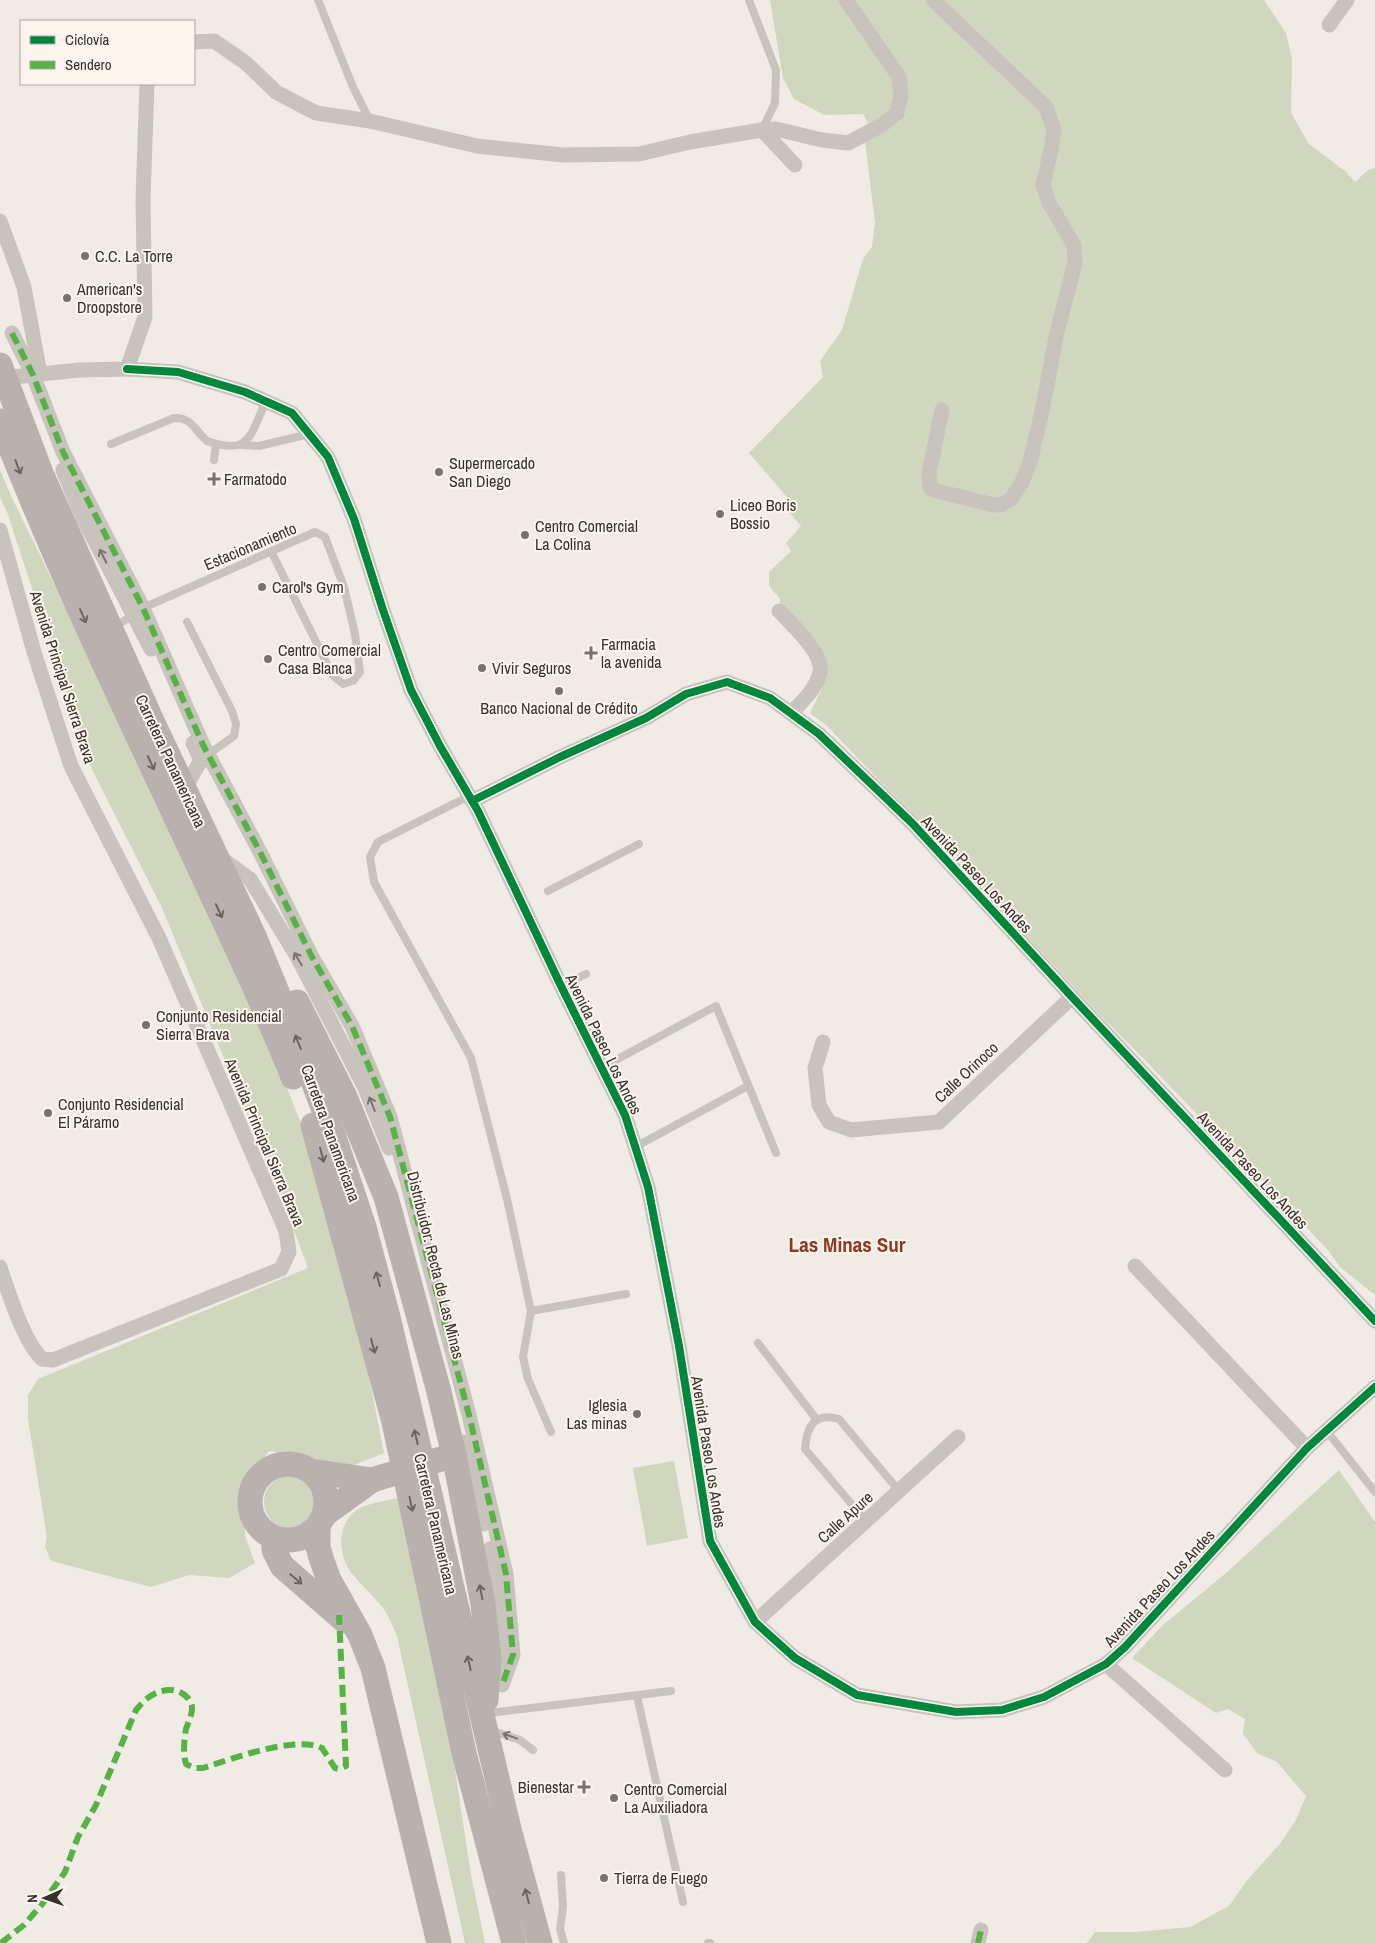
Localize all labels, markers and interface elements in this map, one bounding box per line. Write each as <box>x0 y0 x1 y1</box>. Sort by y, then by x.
legend <box>20 20 195 85</box>
text: Ciclovía <box>65 29 110 50</box>
text: Sendero <box>65 54 112 75</box>
place label: C.C. La Torre <box>95 245 173 267</box>
marker: C.C. La Torre <box>79 250 91 262</box>
place label: American's Droopstore <box>76 278 142 318</box>
marker: American's Droopstore <box>61 292 73 304</box>
place label: Supermercado San Diego <box>449 452 535 492</box>
one-way arrow <box>14 459 23 474</box>
marker: Supermercado San Diego <box>433 466 445 478</box>
place label: Farmatodo <box>224 468 287 490</box>
marker: Farmatodo <box>208 473 220 485</box>
place label: Liceo Boris Bossio <box>730 494 796 534</box>
marker: Liceo Boris Bossio <box>714 508 726 520</box>
place label: Centro Comercial La Colina <box>535 515 638 555</box>
street label: Estacionamiento <box>200 517 300 575</box>
marker: Centro Comercial La Colina <box>519 529 531 541</box>
one-way arrow <box>98 549 107 564</box>
place label: Carol's Gym <box>272 576 344 598</box>
marker: Carol's Gym <box>256 581 268 593</box>
street label: Avenida Principal Sierra Brava <box>24 587 102 767</box>
one-way arrow <box>78 608 88 623</box>
place label: Farmacia la avenida <box>601 633 662 673</box>
place label: Centro Comercial Casa Blanca <box>278 639 381 679</box>
marker: Farmacia la avenida <box>585 647 597 659</box>
marker: Centro Comercial Casa Blanca <box>262 653 274 665</box>
place label: Vivir Seguros <box>492 657 571 679</box>
marker: Vivir Seguros <box>476 662 488 674</box>
marker: Banco Nacional de Crédito <box>553 685 565 697</box>
street label: Carretera Panamericana <box>131 691 212 832</box>
place label: Banco Nacional de Crédito <box>480 697 638 719</box>
one-way arrow <box>147 755 157 770</box>
street label: Avenida Paseo Los Andes <box>916 810 1037 938</box>
one-way arrow <box>215 903 225 918</box>
one-way arrow <box>293 953 303 967</box>
street label: Avenida Paseo Los Andes <box>560 969 648 1118</box>
place label: Conjunto Residencial Sierra Brava <box>156 1005 282 1045</box>
marker: Conjunto Residencial Sierra Brava <box>140 1019 152 1031</box>
one-way arrow <box>293 1035 302 1050</box>
street label: Calle Orinoco <box>929 1037 1003 1107</box>
street label: Avenida Principal Sierra Brava <box>219 1054 311 1230</box>
street label: Carretera Panamericana <box>296 1061 366 1205</box>
place label: Conjunto Residencial El Páramo <box>58 1093 184 1133</box>
one-way arrow <box>367 1097 376 1112</box>
street label: Avenida Paseo Los Andes <box>1192 1106 1313 1234</box>
marker: Conjunto Residencial El Páramo <box>42 1107 54 1119</box>
one-way arrow <box>317 1146 327 1162</box>
street label: Distribuidor: Recta de Las Minas <box>402 1169 470 1361</box>
district label: Las Minas Sur <box>789 1230 906 1259</box>
one-way arrow <box>373 1271 382 1287</box>
one-way arrow <box>369 1337 378 1353</box>
street label: Avenida Paseo Los Andes <box>686 1373 732 1530</box>
place label: Iglesia Las minas <box>566 1394 628 1434</box>
marker: Iglesia Las minas <box>631 1408 643 1420</box>
one-way arrow <box>411 1429 420 1445</box>
street label: Carretera Panamericana <box>409 1451 463 1597</box>
street label: Calle Apure <box>812 1486 878 1548</box>
one-way arrow <box>407 1495 416 1511</box>
street label: Avenida Paseo Los Andes <box>1098 1524 1219 1652</box>
one-way arrow <box>290 1573 303 1585</box>
one-way arrow <box>476 1585 486 1601</box>
one-way arrow <box>464 1656 473 1672</box>
one-way arrow <box>502 1731 518 1740</box>
place label: Bienestar <box>518 1776 575 1798</box>
place label: Centro Comercial La Auxiliadora <box>624 1778 727 1818</box>
marker: Bienestar <box>578 1781 590 1793</box>
marker: Centro Comercial La Auxiliadora <box>608 1792 620 1804</box>
place label: Tierra de Fuego <box>614 1867 708 1889</box>
marker: Tierra de Fuego <box>598 1872 610 1884</box>
north arrow <box>20 1873 70 1923</box>
one-way arrow <box>522 1888 531 1904</box>
text: N <box>23 1894 41 1903</box>

